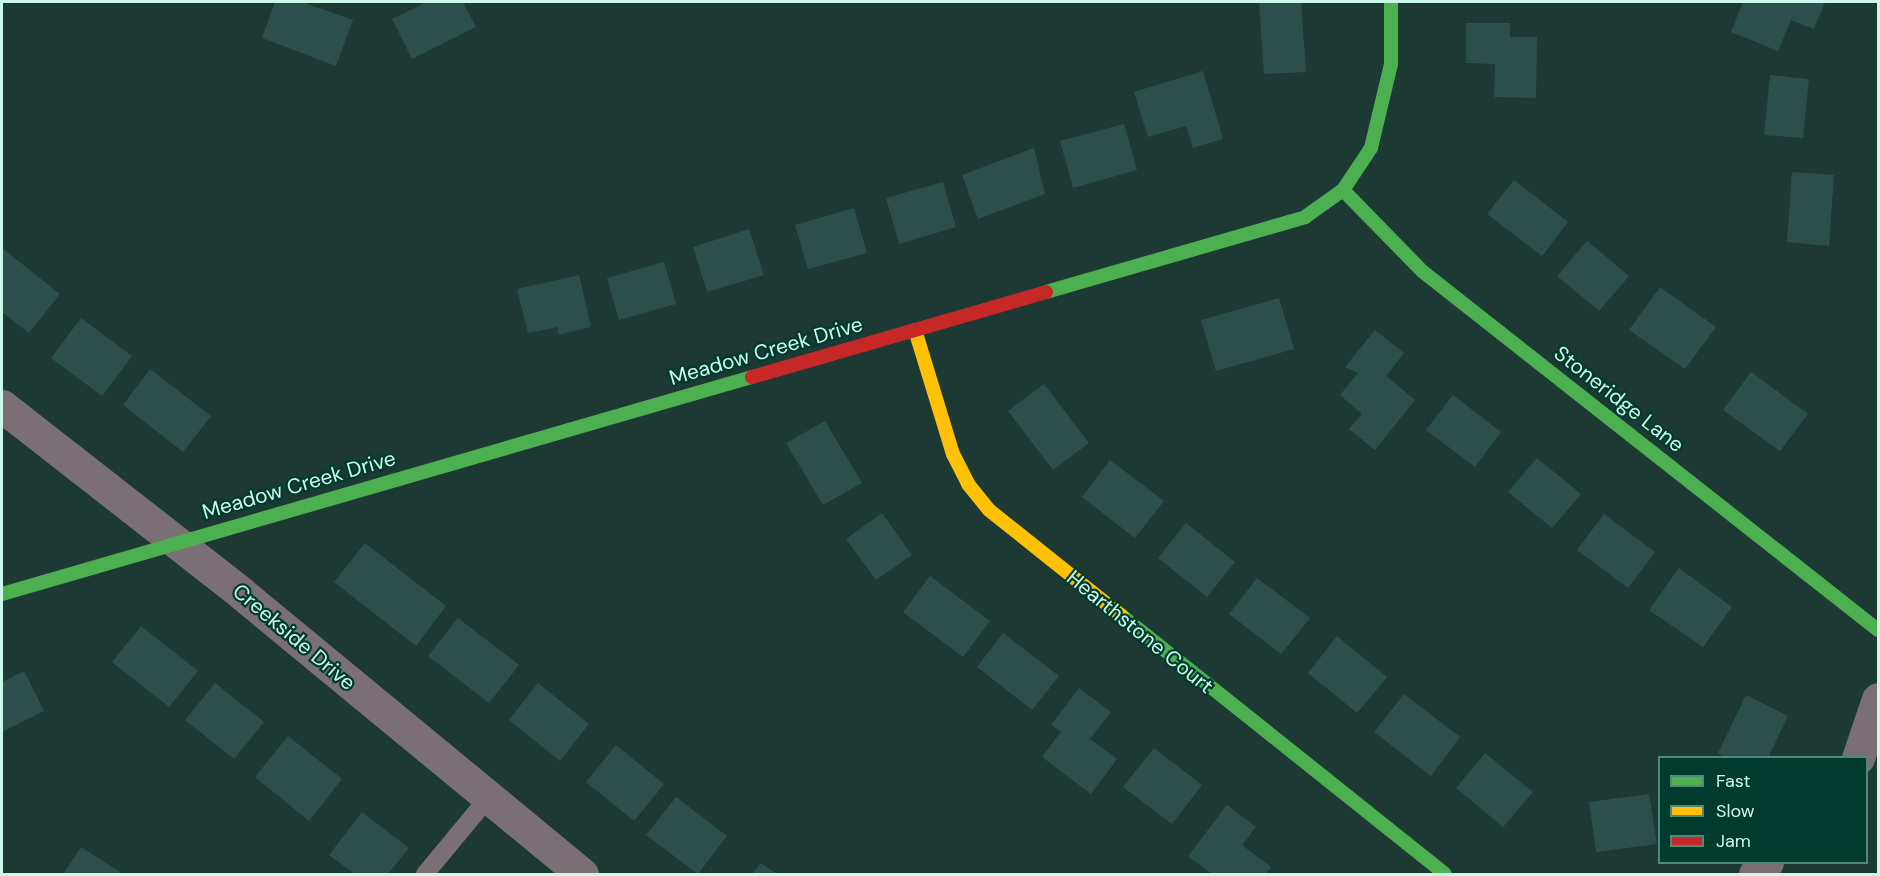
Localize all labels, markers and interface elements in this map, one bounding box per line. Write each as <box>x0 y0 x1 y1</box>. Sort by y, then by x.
street label: Meadow Creek Drive <box>666 311 866 391</box>
street label: Stoneridge Lane <box>1549 340 1689 458</box>
street label: Meadow Creek Drive <box>199 445 399 525</box>
street label: Hearthstone Court <box>1062 565 1218 699</box>
street label: Creekside Drive <box>228 578 360 696</box>
legend <box>1658 756 1868 864</box>
text: Fast <box>1716 769 1751 793</box>
text: Slow <box>1716 799 1755 823</box>
text: Jam <box>1716 829 1751 853</box>

